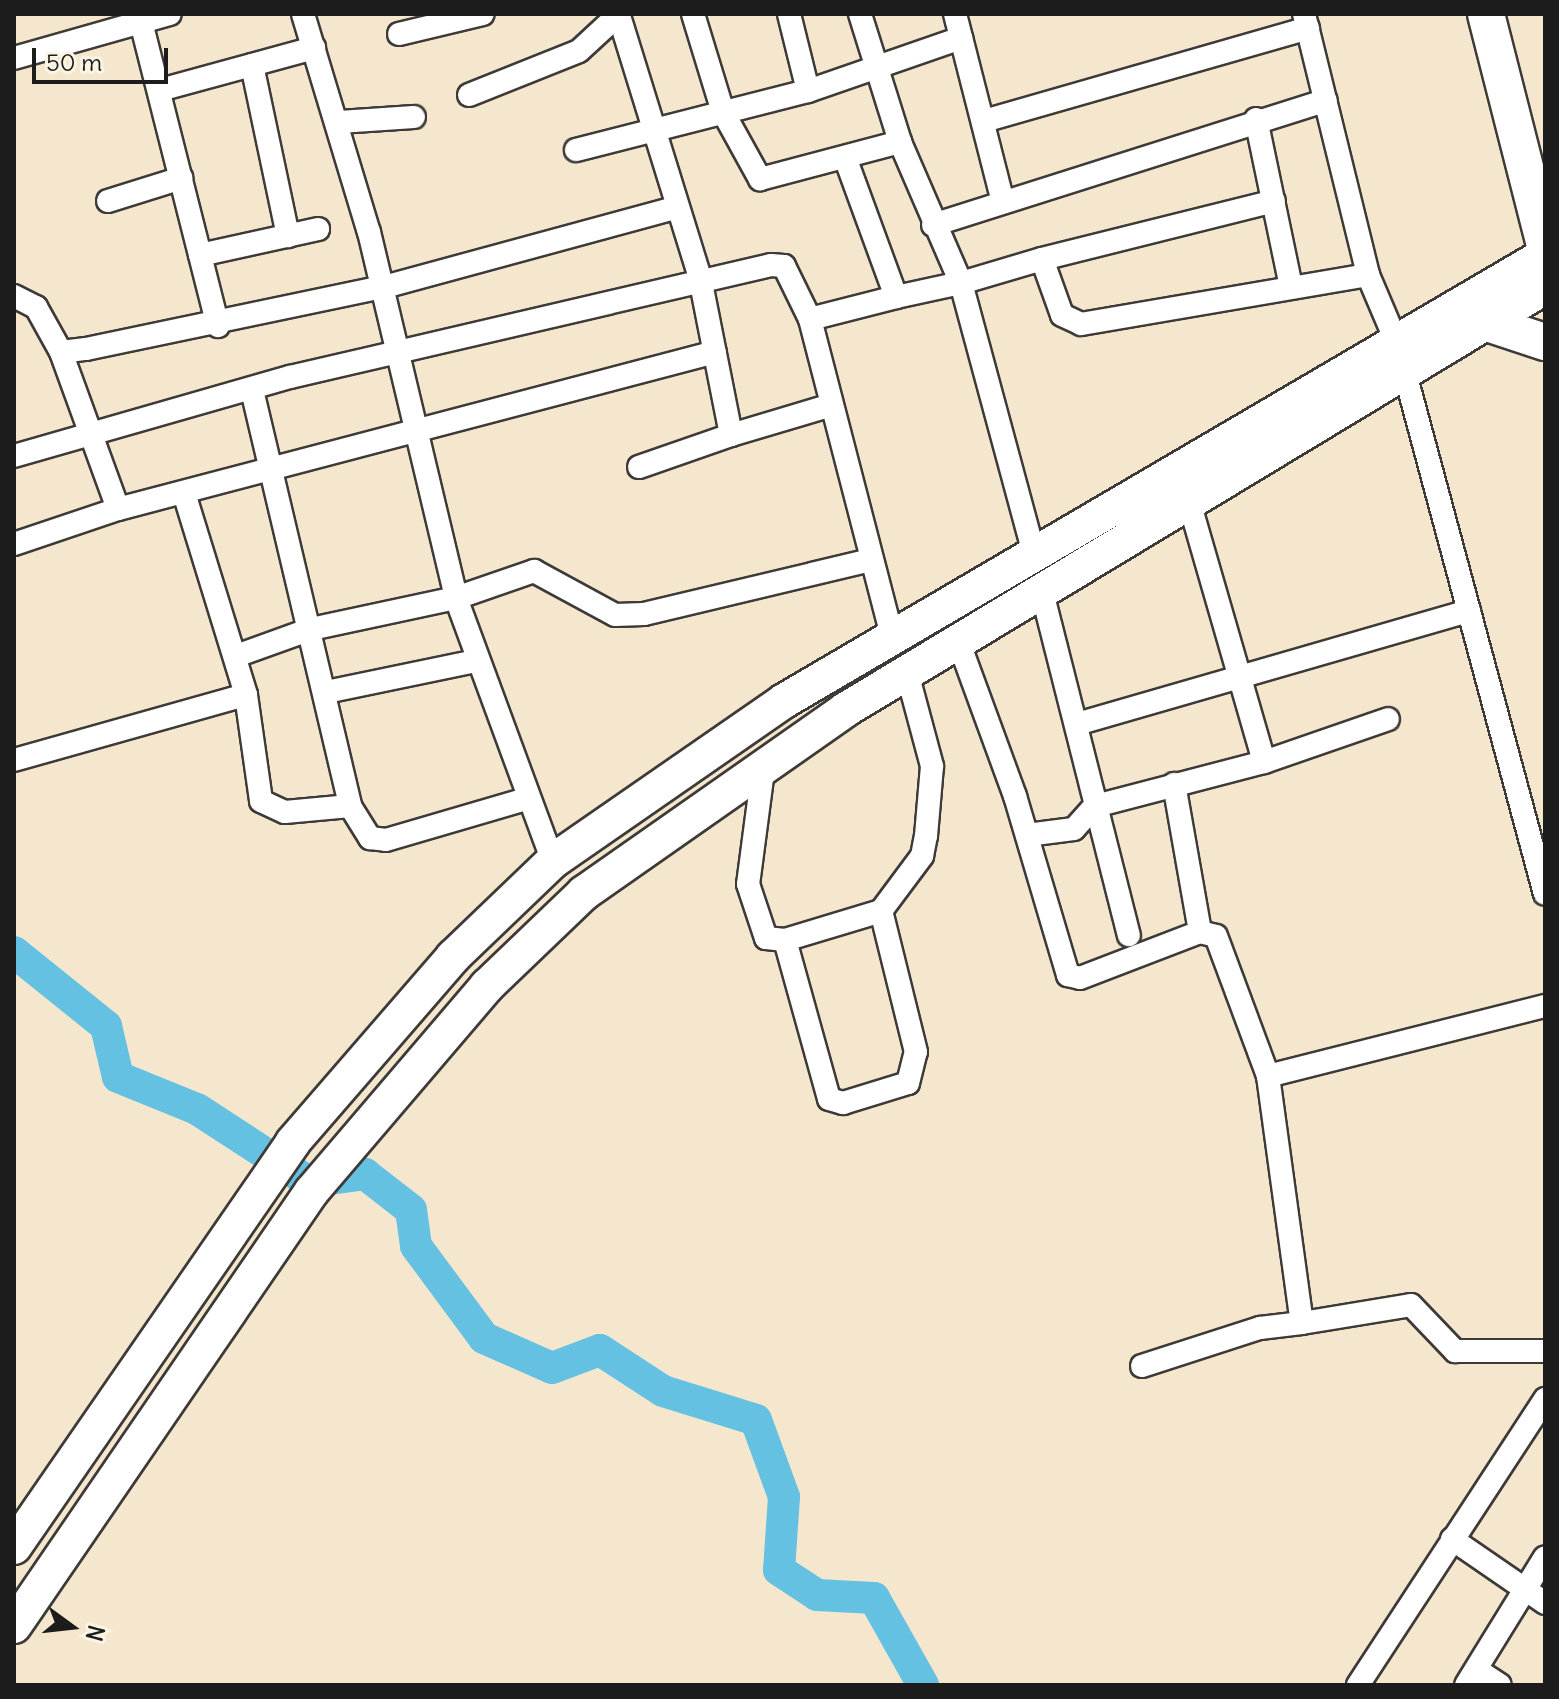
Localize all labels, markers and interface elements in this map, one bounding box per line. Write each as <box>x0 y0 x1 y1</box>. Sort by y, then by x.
scale bar <box>36 32 172 82</box>
text: 50 m <box>46 47 102 77</box>
north arrow <box>32 1587 112 1667</box>
text: N <box>80 1622 111 1644</box>

